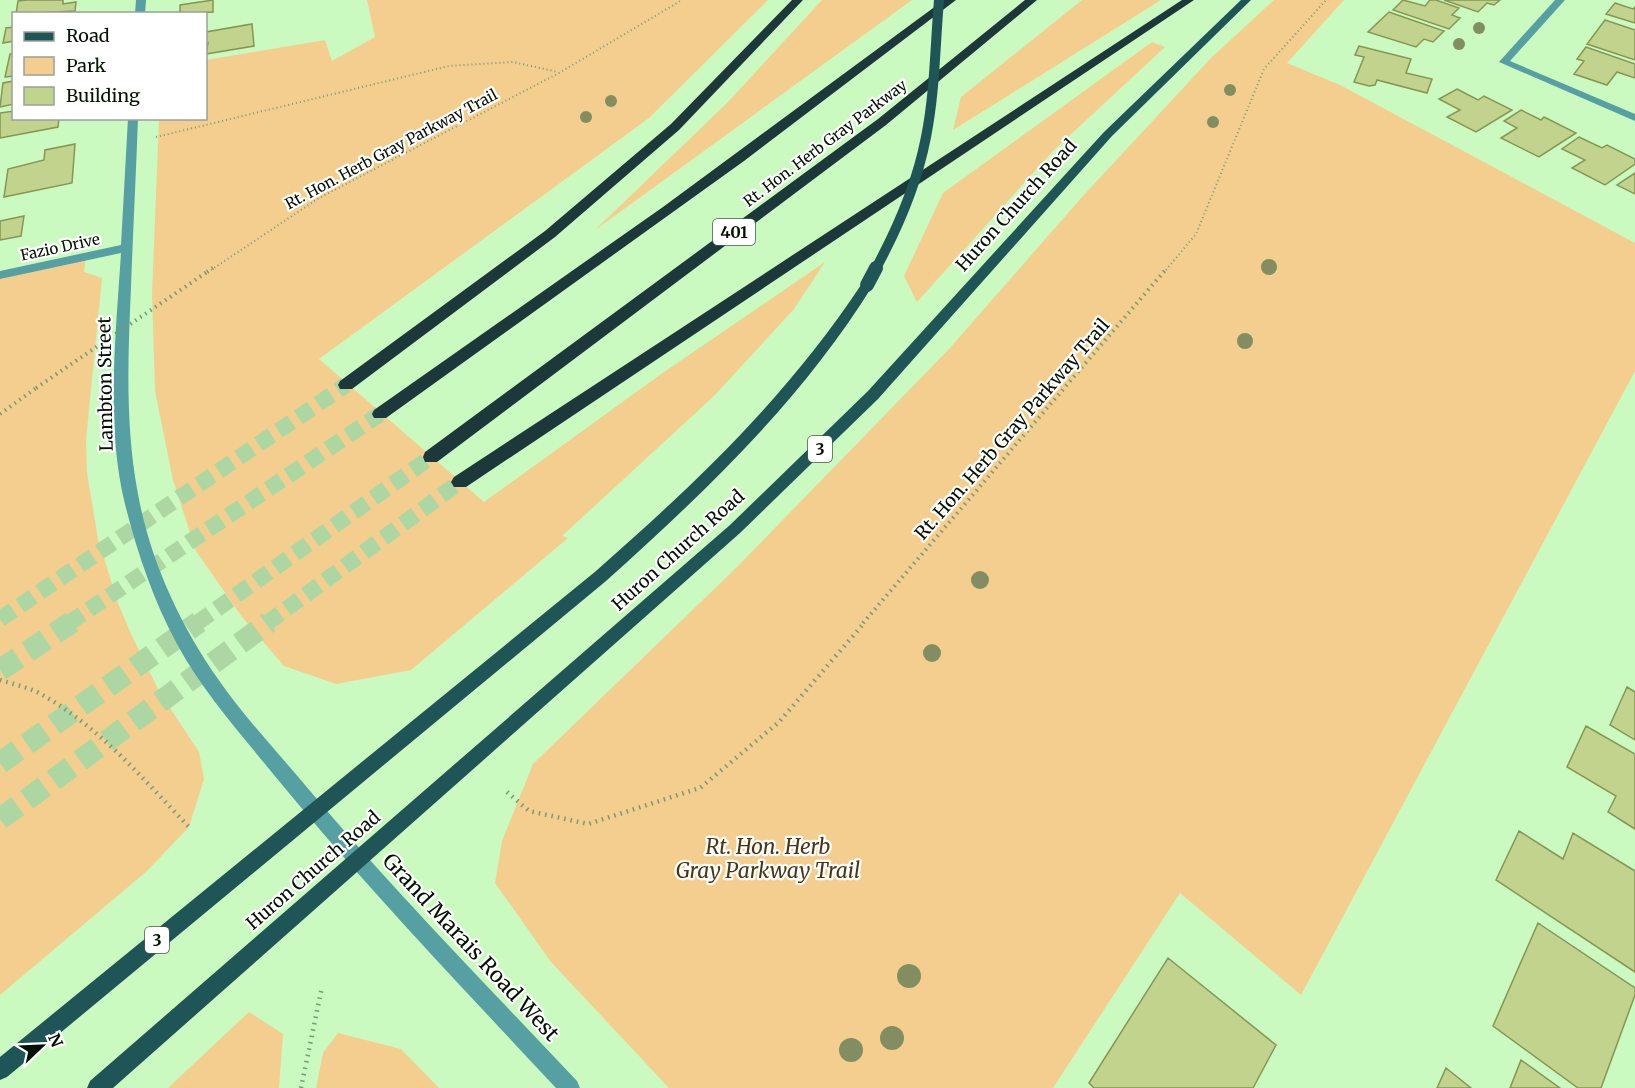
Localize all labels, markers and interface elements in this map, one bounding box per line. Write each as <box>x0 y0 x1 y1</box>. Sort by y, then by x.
legend <box>12 12 207 120</box>
text: Road <box>66 24 110 47</box>
text: Park <box>66 54 107 77</box>
street label: Rt. Hon. Herb Gray Parkway <box>740 75 911 211</box>
text: Building <box>66 84 140 107</box>
street label: Rt. Hon. Herb Gray Parkway Trail <box>282 85 501 213</box>
street label: Huron Church Road <box>951 134 1082 276</box>
road number: 401 <box>713 219 755 245</box>
street label: Fazio Drive <box>19 229 102 265</box>
street label: Rt. Hon. Herb Gray Parkway Trail <box>910 314 1115 544</box>
street label: Lambton Street <box>92 316 118 452</box>
road number: 3 <box>808 436 832 462</box>
street label: Huron Church Road <box>607 484 749 615</box>
street label: Huron Church Road <box>241 805 385 935</box>
park label: Rt. Hon. Herb Gray Parkway Trail <box>676 833 860 884</box>
street label: Grand Marais Road West <box>377 847 565 1047</box>
road number: 3 <box>145 927 169 953</box>
north arrow <box>12 1016 72 1076</box>
text: N <box>44 1030 68 1050</box>

